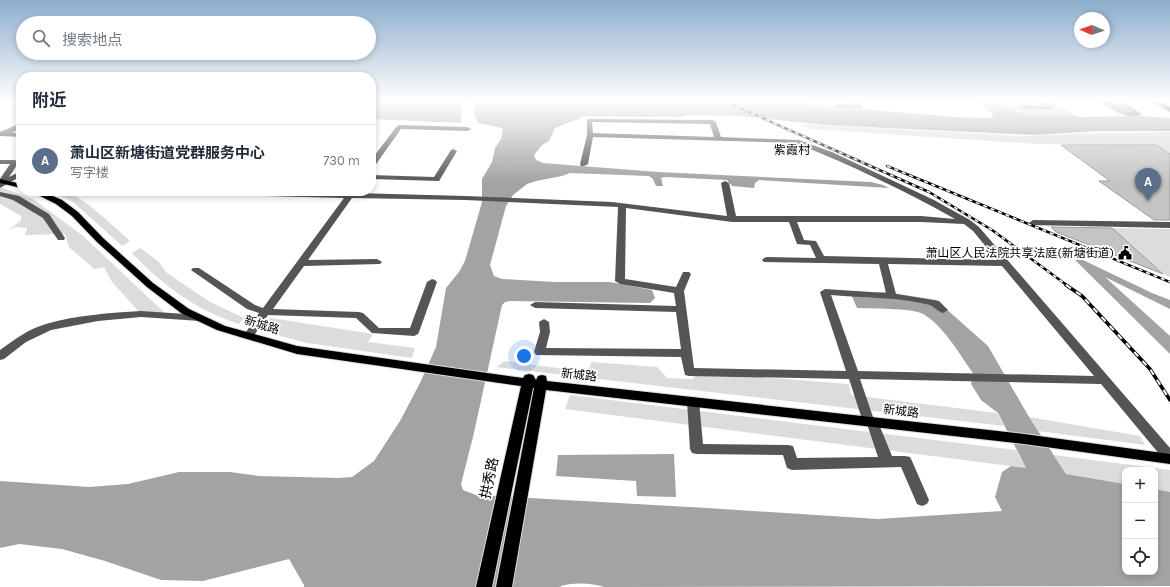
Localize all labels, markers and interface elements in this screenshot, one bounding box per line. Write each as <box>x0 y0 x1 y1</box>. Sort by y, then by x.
north arrow <box>1074 12 1110 48</box>
search box <box>16 16 376 60</box>
icon: search <box>30 27 52 49</box>
text: 搜索地点 <box>62 31 122 49</box>
text: 附近 <box>32 90 66 110</box>
district label: 紫霞村 <box>774 143 811 157</box>
text: 萧山区新塘街道党群服务中心 <box>70 144 265 162</box>
text: A <box>41 153 49 168</box>
text: 730 m <box>323 153 360 168</box>
text: 写字楼 <box>70 165 109 180</box>
pin: A <box>1135 168 1161 201</box>
public building icon: 萧山区人民法院共享法庭(新塘街道) <box>1117 245 1133 261</box>
place label: 萧山区人民法院共享法庭(新塘街道) <box>925 246 1114 260</box>
street label: 新城路 <box>243 313 281 337</box>
your location <box>514 346 534 366</box>
street label: 新城路 <box>560 366 598 384</box>
street label: 新城路 <box>882 402 920 420</box>
street label: 拱秀路 <box>477 456 502 500</box>
map controls <box>1122 467 1158 575</box>
button: + <box>1122 467 1158 503</box>
button: − <box>1122 503 1158 539</box>
button: locate <box>1122 539 1158 575</box>

